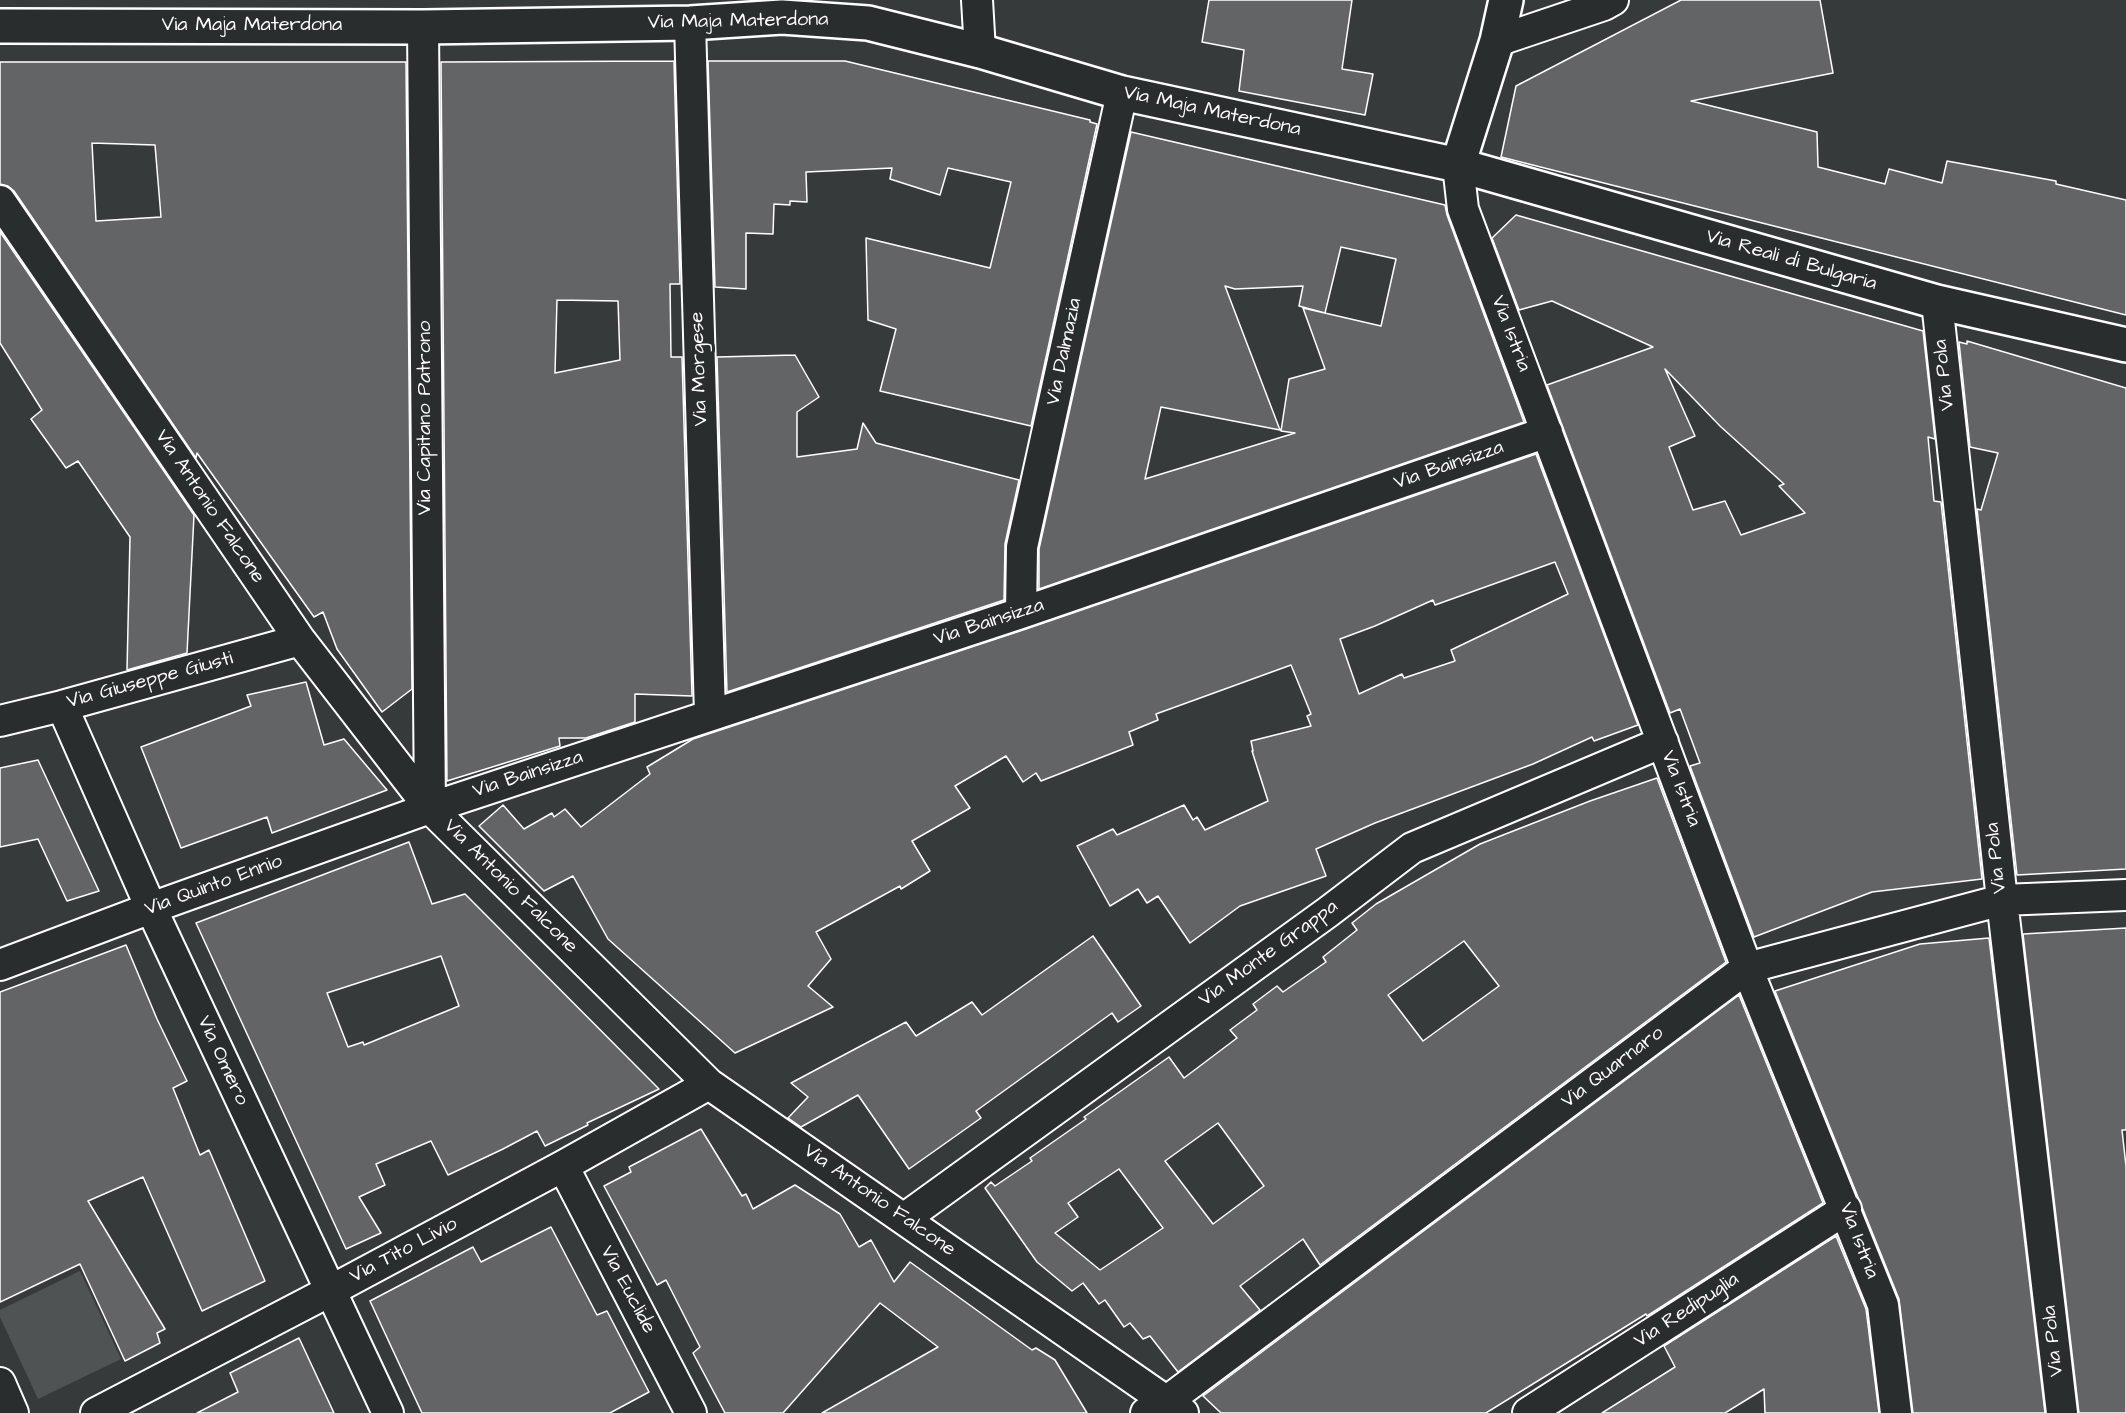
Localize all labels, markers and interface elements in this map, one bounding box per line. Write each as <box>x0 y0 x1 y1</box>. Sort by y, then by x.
street label: Via Maja Materdona <box>648 8 828 36</box>
street label: Via Maja Materdona <box>162 14 342 38</box>
street label: Via Maja Materdona <box>1121 81 1303 143</box>
street label: Via Reali di Bulgaria <box>1703 225 1879 297</box>
street label: Via Istria <box>1485 293 1535 375</box>
street label: Via Dalmazia <box>1042 296 1088 408</box>
street label: Via Morgese <box>686 311 714 427</box>
street label: Via Capitano Patrono <box>414 321 438 515</box>
street label: Via Pola <box>1929 338 1961 412</box>
street label: Via Antonio Falcone <box>149 426 269 588</box>
street label: Via Bainsizza <box>1391 436 1507 496</box>
street label: Via Bainsizza <box>931 594 1047 652</box>
street label: Via Giuseppe Giusti <box>64 647 236 715</box>
street label: Via Bainsizza <box>470 746 586 804</box>
street label: Via Istria <box>1655 748 1705 830</box>
street label: Via Antonio Falcone <box>438 815 582 959</box>
street label: Via Pola <box>1981 821 2013 895</box>
street label: Via Quinto Ennio <box>142 850 286 922</box>
street label: Via Monte Grappa <box>1195 896 1343 1012</box>
street label: Via Omero <box>191 1013 253 1109</box>
street label: Via Quarnaro <box>1557 1022 1669 1114</box>
street label: Via Antonio Falcone <box>798 1140 960 1262</box>
street label: Via Istria <box>1833 1200 1883 1282</box>
street label: Via Tito Livio <box>346 1213 462 1289</box>
street label: Via Euclide <box>594 1242 660 1338</box>
street label: Via Redipuglia <box>1630 1268 1744 1354</box>
street label: Via Pola <box>2038 1304 2070 1378</box>

